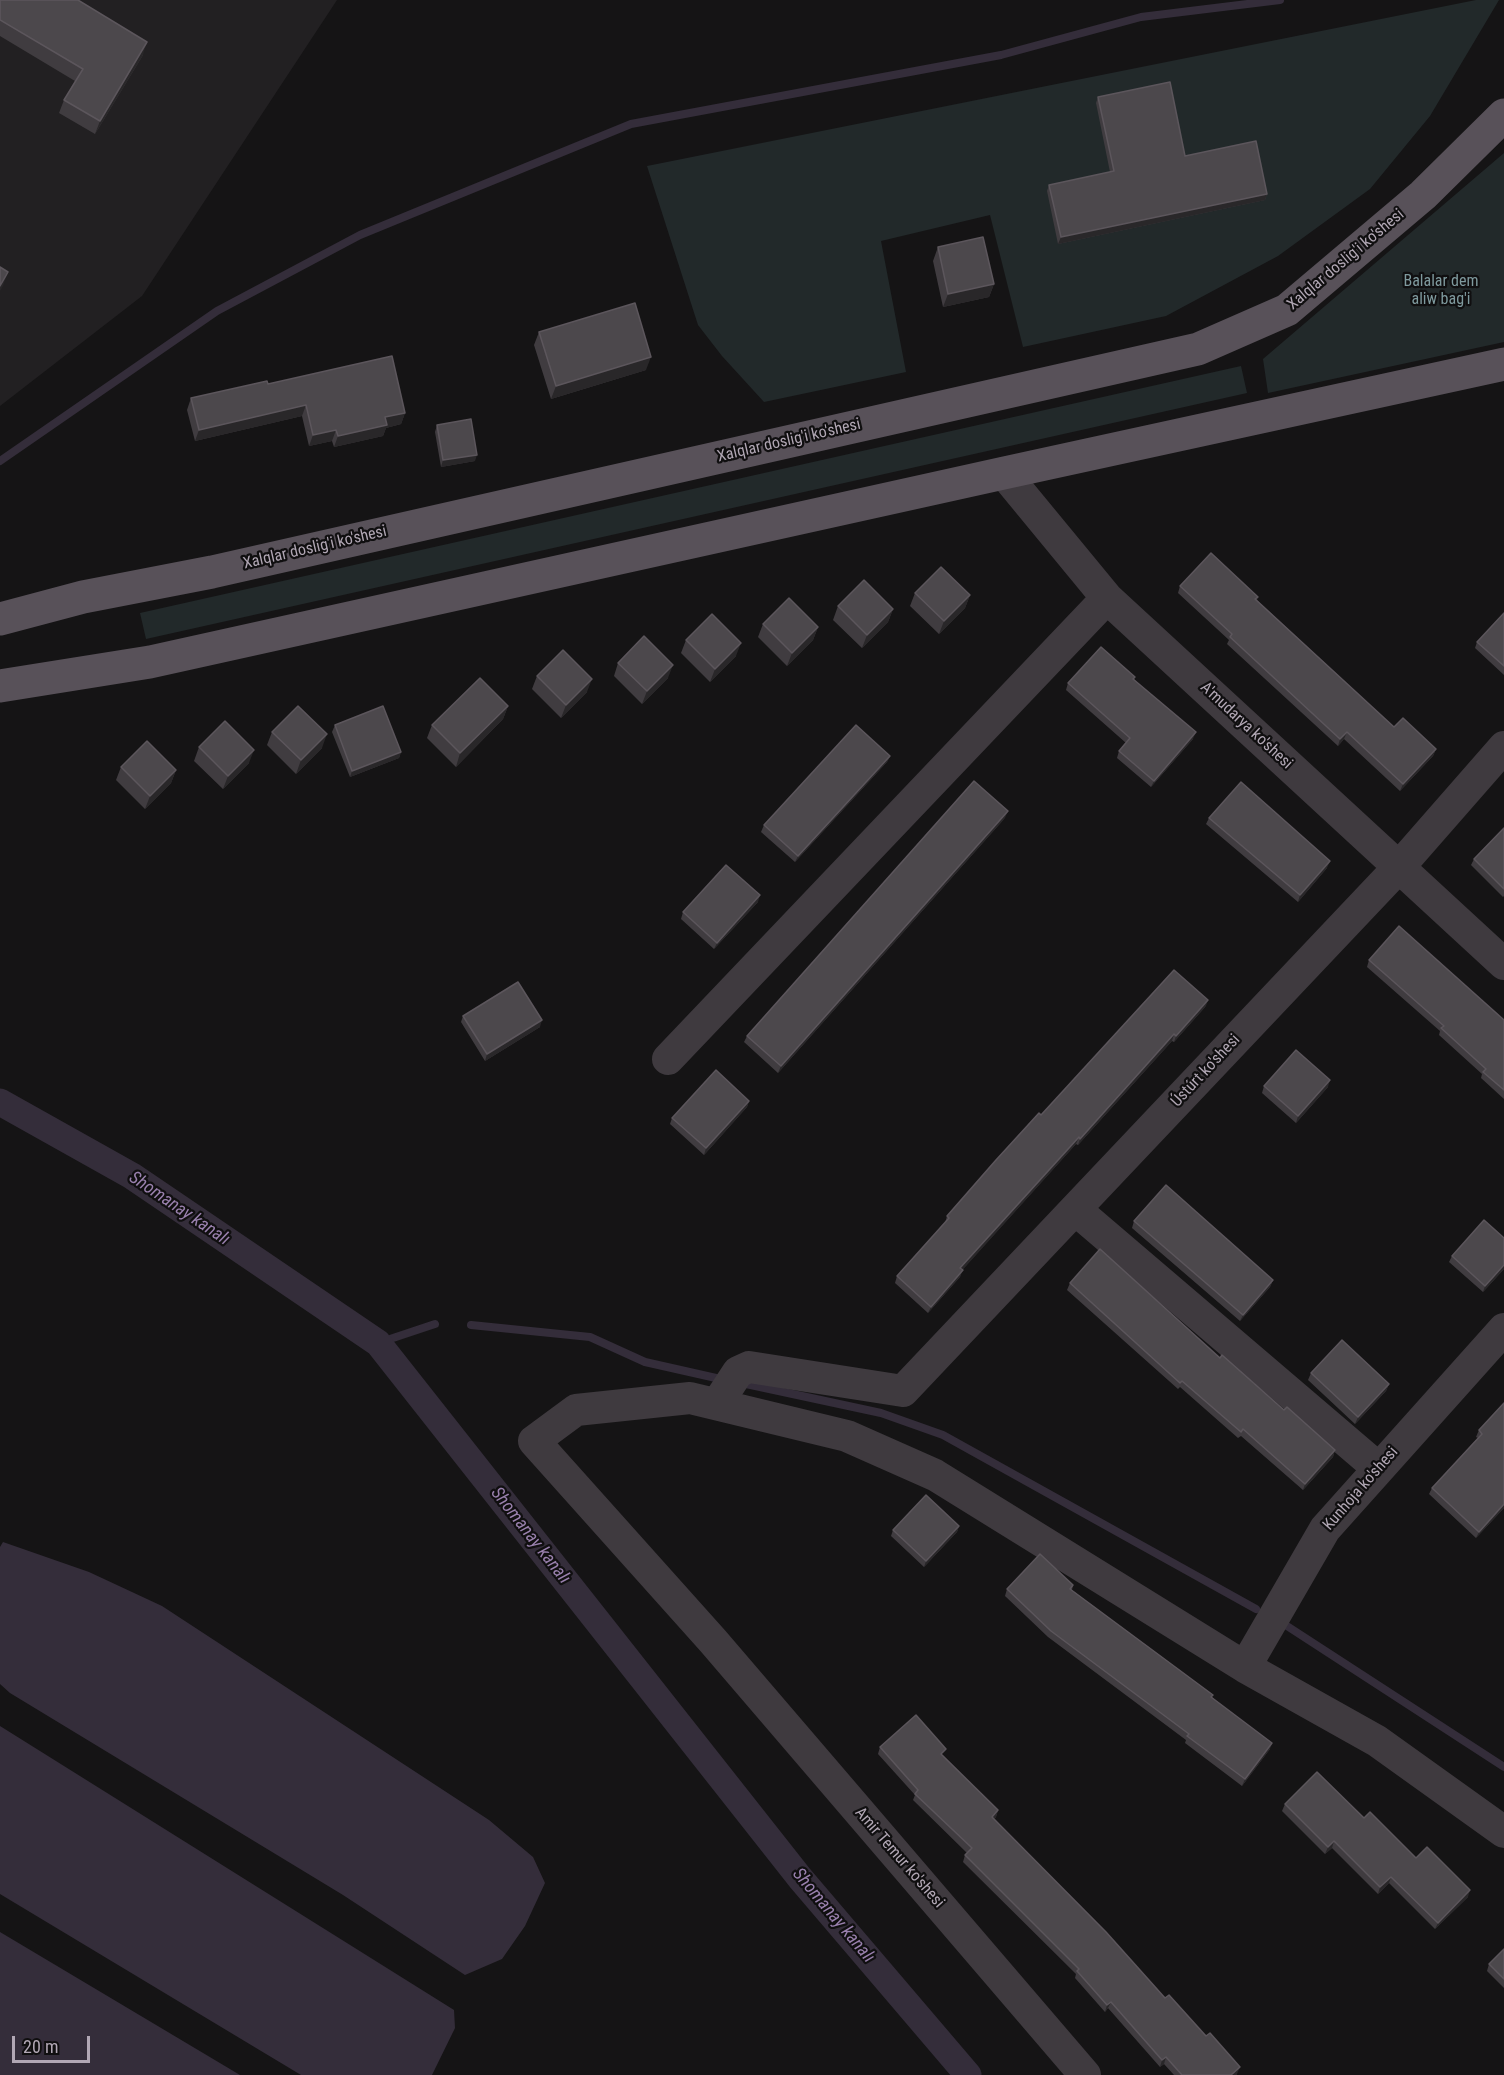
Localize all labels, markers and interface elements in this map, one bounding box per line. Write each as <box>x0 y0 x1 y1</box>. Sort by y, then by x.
street label: Xalqlar doslig'i ko'shesi <box>1284 206 1408 314</box>
park label: Balalar dem aliw bag'i <box>1403 272 1479 310</box>
street label: Xalqlar doslig'i ko'shesi <box>715 415 863 467</box>
street label: Xalqlar doslig'i ko'shesi <box>241 522 389 574</box>
street label: A'mudarya ko'shesi <box>1196 678 1296 774</box>
street label: Ústúrt ko'shesi <box>1168 1031 1244 1111</box>
water label: Shomanay kanalı <box>124 1167 234 1251</box>
street label: Kunhoja ko'shesi <box>1319 1443 1403 1535</box>
water label: Shomanay kanalı <box>485 1483 575 1589</box>
street label: Amir Temur ko'shesi <box>850 1804 948 1912</box>
water label: Shomanay kanalı <box>787 1864 879 1968</box>
scale bar <box>15 2024 93 2062</box>
text: 20 m <box>23 2036 58 2057</box>

